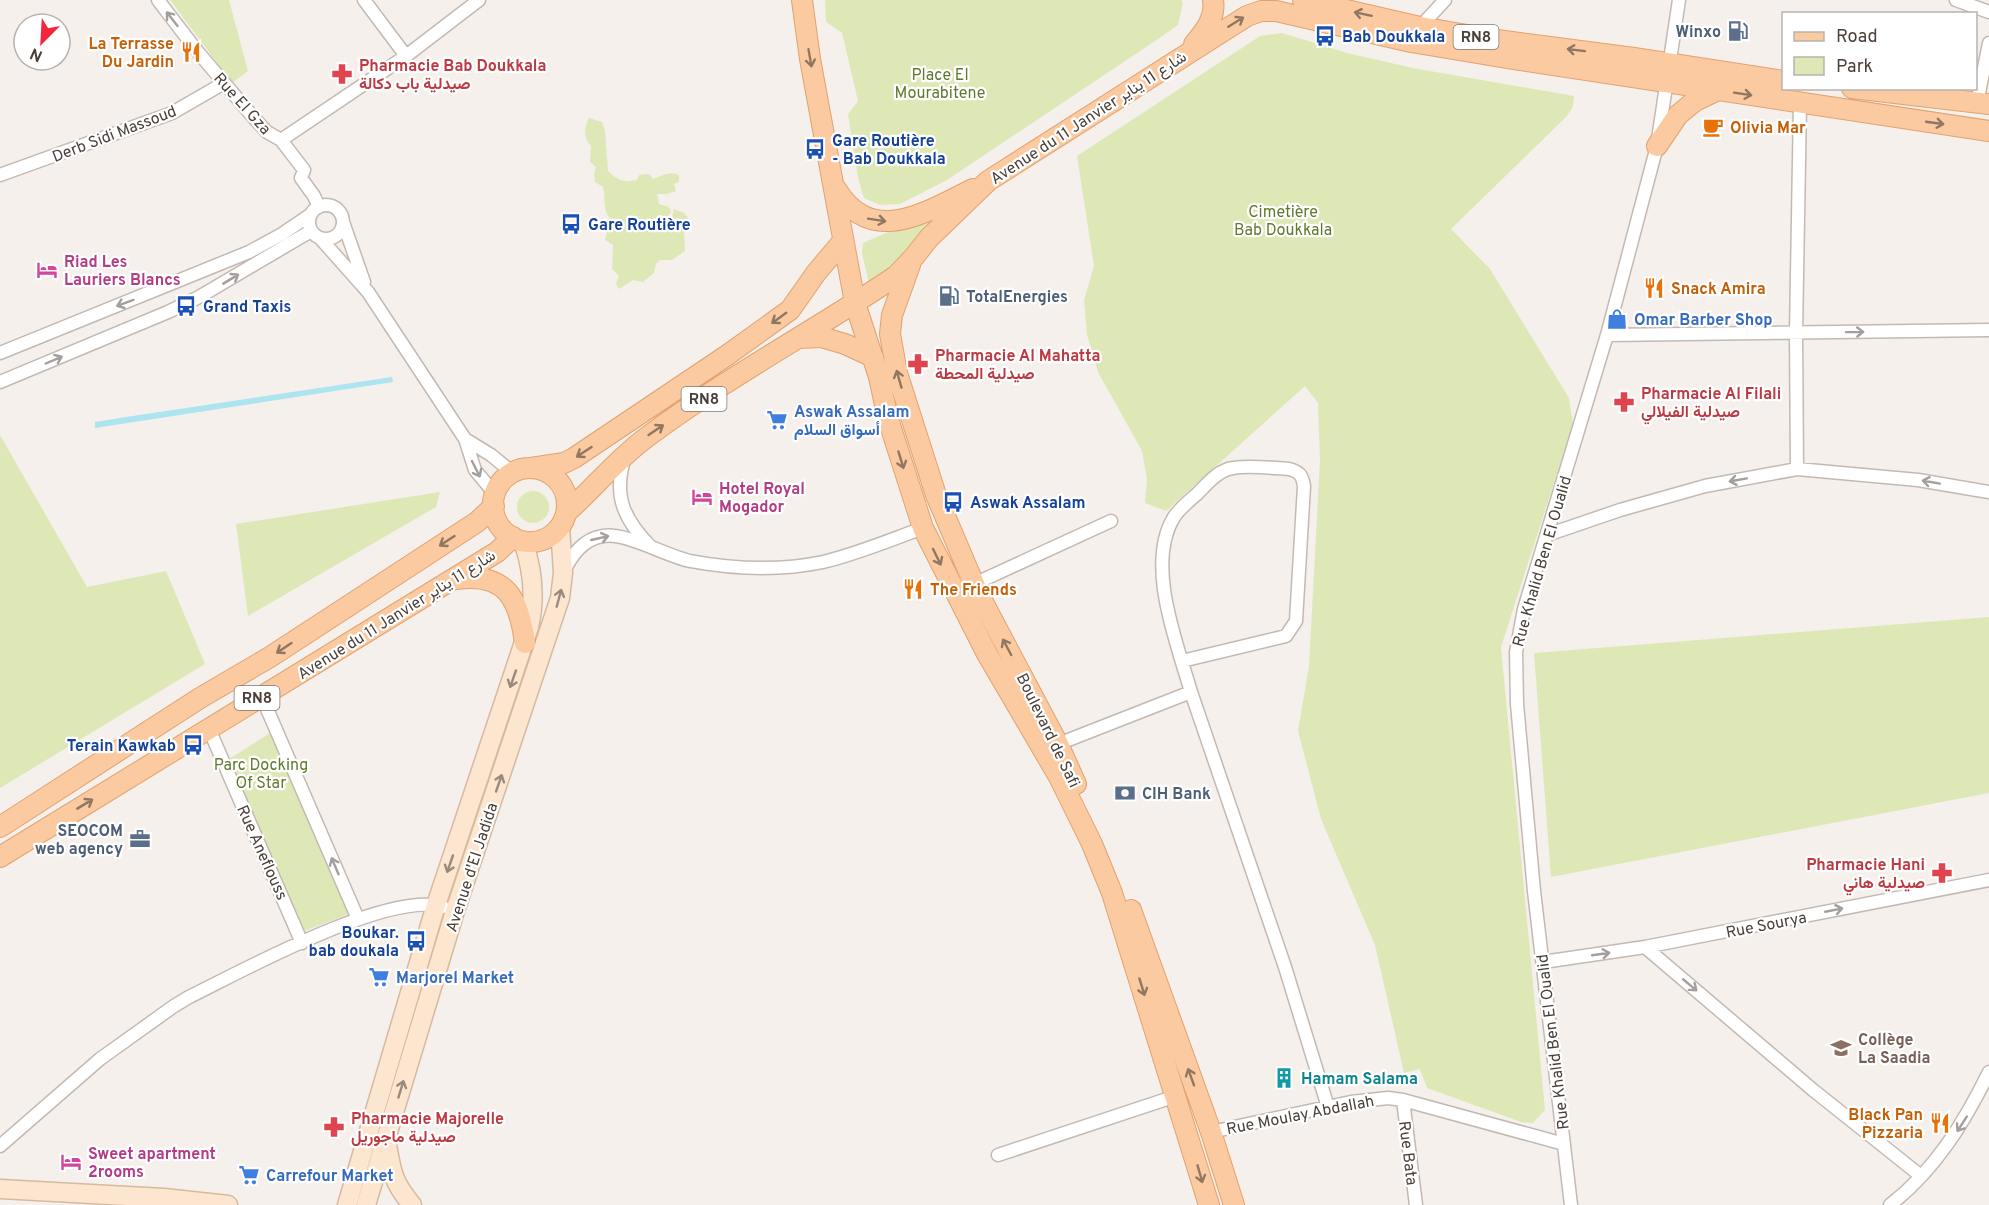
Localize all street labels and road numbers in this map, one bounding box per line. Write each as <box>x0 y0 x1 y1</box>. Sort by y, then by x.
road number: RN8 <box>1454 25 1498 49</box>
street label: Avenue du 11 Janvier شارع 11 يناير <box>987 48 1191 190</box>
street label: Rue El Gza <box>208 69 275 139</box>
street label: Derb Sidi Massoud <box>50 102 180 168</box>
road number: RN8 <box>682 387 726 411</box>
street label: Rue Khalid Ben El Oualid <box>1509 474 1577 649</box>
street label: Avenue du 11 Janvier شارع 11 يناير <box>294 546 500 685</box>
street label: Boulevard de Safi <box>1011 670 1084 791</box>
road number: RN8 <box>234 686 280 710</box>
street label: Avenue d'El Jadida <box>443 800 503 935</box>
street label: Rue Aneflouss <box>231 802 291 903</box>
street label: Rue Sourya <box>1724 908 1809 944</box>
street label: Rue Khalid Ben El Oualid <box>1533 953 1575 1131</box>
street label: Rue Moulay Abdallah <box>1225 1092 1376 1140</box>
street label: Rue Bata <box>1393 1120 1421 1187</box>

